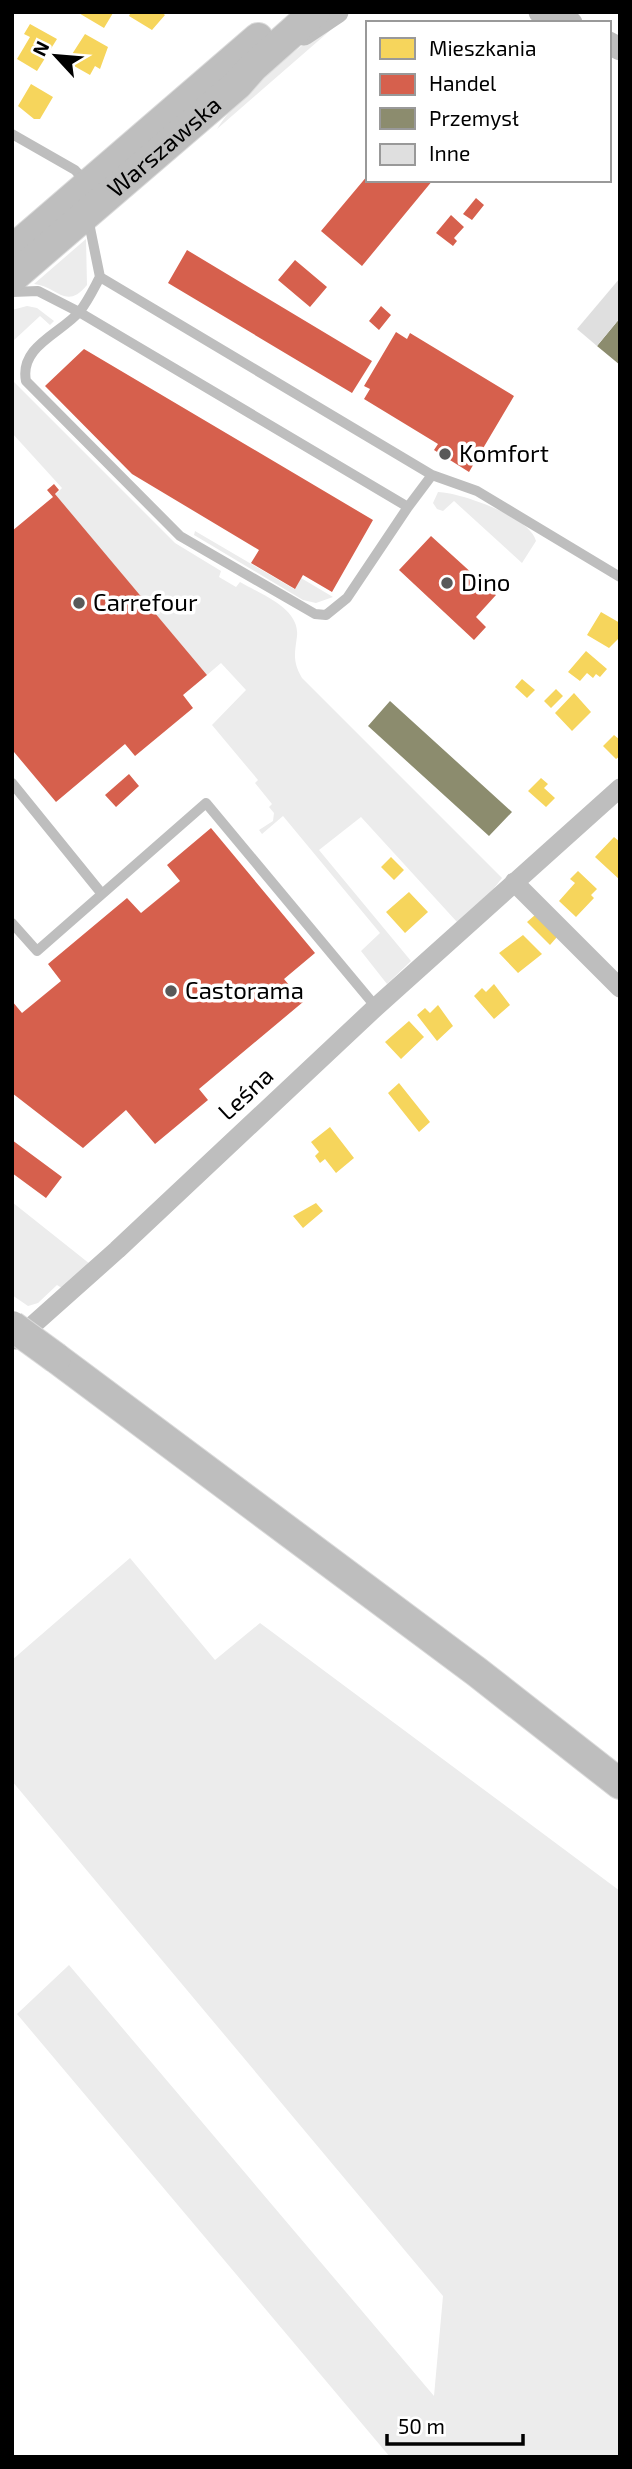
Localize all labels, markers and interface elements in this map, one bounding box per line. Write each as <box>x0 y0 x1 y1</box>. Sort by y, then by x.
north arrow <box>21 21 91 91</box>
legend <box>366 21 611 182</box>
text: Mieszkania <box>429 35 536 60</box>
text: N <box>27 37 54 60</box>
text: Handel <box>429 70 497 95</box>
street label: Warszawska <box>101 89 226 203</box>
text: Przemysł <box>429 105 519 130</box>
text: Inne <box>429 140 470 165</box>
place label: Komfort <box>459 438 549 467</box>
marker: Komfort <box>437 446 453 462</box>
place label: Dino <box>461 567 510 596</box>
marker: Dino <box>439 575 455 591</box>
place label: Carrefour <box>93 587 198 616</box>
marker: Carrefour <box>71 595 87 611</box>
place label: Castorama <box>185 975 304 1004</box>
marker: Castorama <box>163 983 179 999</box>
street label: Leśna <box>212 1060 278 1126</box>
scale bar <box>387 2402 524 2446</box>
text: 50 m <box>398 2413 445 2438</box>

